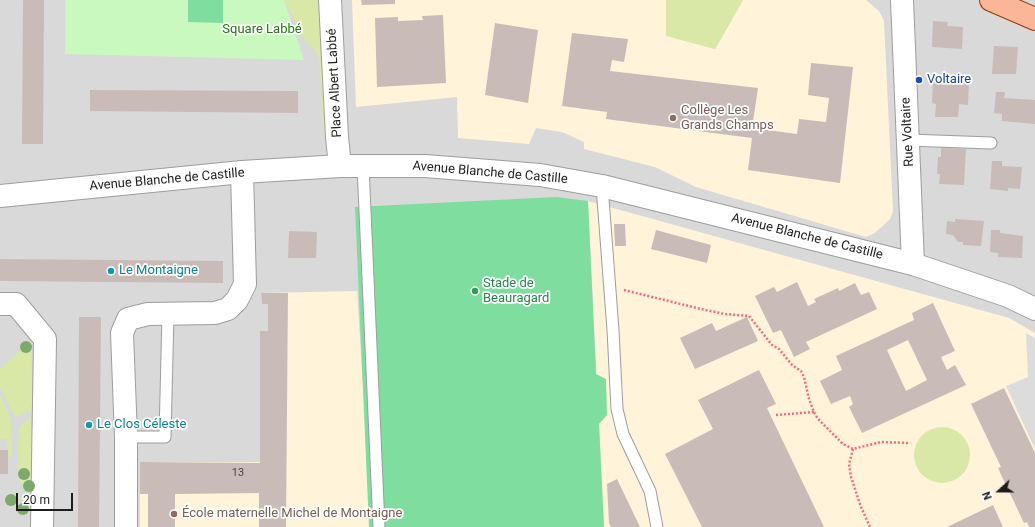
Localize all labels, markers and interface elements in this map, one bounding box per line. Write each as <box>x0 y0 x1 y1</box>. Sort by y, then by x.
park label: Square Labbé <box>222 22 302 38</box>
street label: Place Albert Labbé <box>324 28 346 138</box>
place label: Voltaire <box>927 72 971 88</box>
marker: Voltaire <box>914 75 924 85</box>
street label: Rue Voltaire <box>898 97 918 167</box>
place label: Collège Les Grands Champs <box>681 103 774 134</box>
marker: Collège Les Grands Champs <box>668 113 678 123</box>
street label: Avenue Blanche de Castille <box>412 158 568 188</box>
street label: Avenue Blanche de Castille <box>89 165 245 195</box>
street label: Avenue Blanche de Castille <box>730 211 884 263</box>
place label: Le Montaigne <box>119 263 198 279</box>
marker: Le Montaigne <box>106 266 116 276</box>
place label: Stade de Beauragard <box>483 276 549 307</box>
marker: Stade de Beauragard <box>470 286 480 296</box>
place label: Le Clos Céleste <box>97 417 186 433</box>
marker: Le Clos Céleste <box>84 420 94 430</box>
house number: 13 <box>232 466 244 480</box>
north arrow <box>979 471 1019 511</box>
scale bar <box>18 485 75 511</box>
text: N <box>980 490 995 501</box>
text: 20 m <box>23 493 50 507</box>
place label: École maternelle Michel de Montaigne <box>182 506 402 522</box>
marker: École maternelle Michel de Montaigne <box>169 509 179 519</box>

